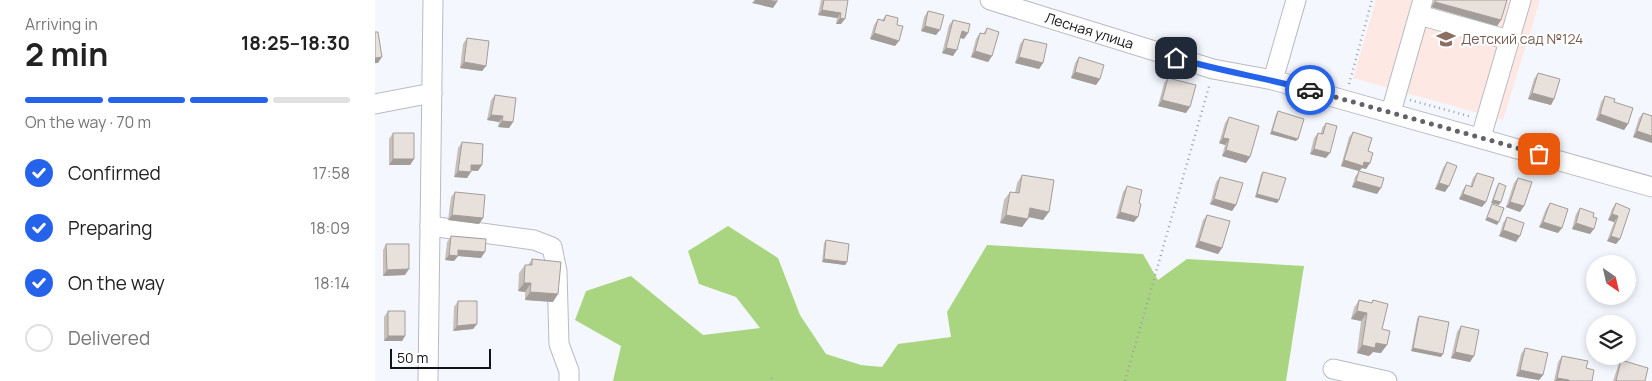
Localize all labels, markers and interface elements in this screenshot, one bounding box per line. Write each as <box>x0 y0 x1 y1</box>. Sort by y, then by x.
street label: Лесная улица <box>1043 8 1136 53</box>
text: Arriving in <box>25 13 98 35</box>
school or university icon: Детский сад №124 <box>1435 28 1457 50</box>
place label: Детский сад №124 <box>1461 29 1583 48</box>
text: 18:25–18:30 <box>241 30 350 56</box>
text: 2 min <box>25 32 108 76</box>
pin <box>1155 37 1197 79</box>
icon: home <box>1162 44 1190 72</box>
courier <box>1285 65 1335 115</box>
icon: car <box>1296 76 1324 104</box>
text: On the way · 70 m <box>25 111 151 133</box>
pin <box>1518 133 1560 175</box>
icon: bag <box>1525 140 1553 168</box>
icon: check <box>25 159 53 187</box>
text: Confirmed <box>68 160 161 186</box>
text: 17:58 <box>312 162 350 184</box>
icon: check <box>25 214 53 242</box>
text: Preparing <box>68 215 153 241</box>
text: 18:09 <box>310 217 350 239</box>
north arrow <box>1586 255 1636 305</box>
map controls <box>1586 255 1636 365</box>
icon: check <box>25 269 53 297</box>
text: On the way <box>68 270 165 296</box>
text: 18:14 <box>314 272 350 294</box>
button: layers <box>1586 315 1636 365</box>
text: Delivered <box>68 325 150 351</box>
scale bar <box>390 346 491 369</box>
text: 50 m <box>397 348 428 367</box>

